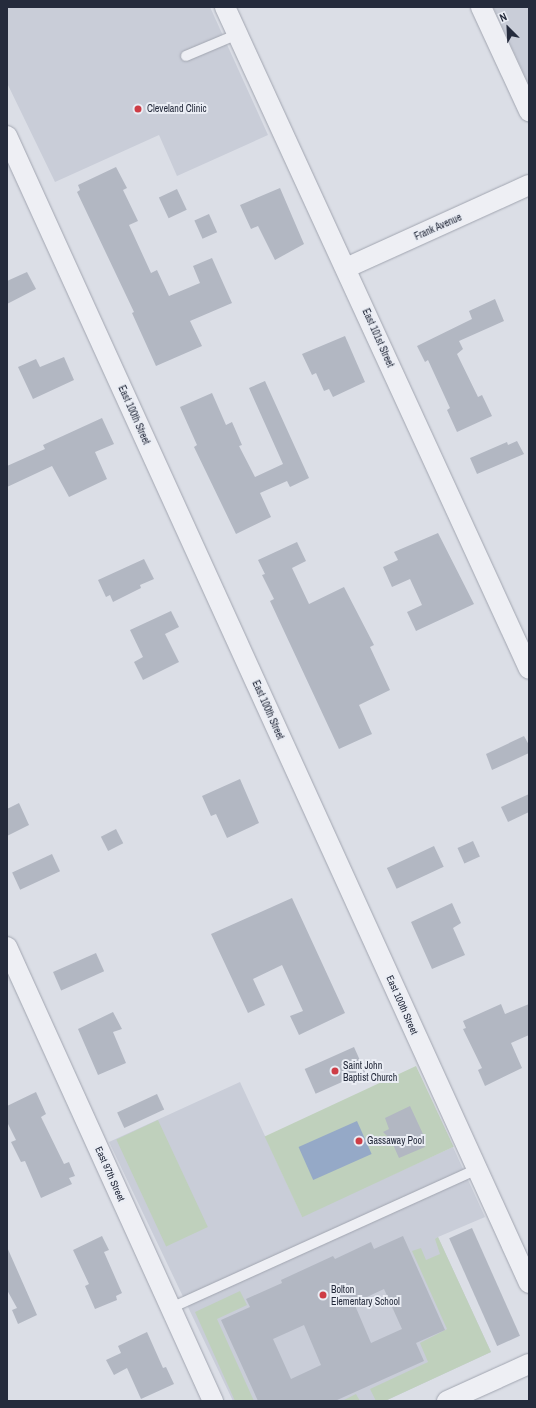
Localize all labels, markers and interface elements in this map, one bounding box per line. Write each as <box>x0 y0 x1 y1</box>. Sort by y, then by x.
north arrow <box>488 8 528 48</box>
text: N <box>497 9 509 25</box>
marker: Cleveland Clinic <box>132 103 144 115</box>
place label: Cleveland Clinic <box>147 103 207 115</box>
street label: Frank Avenue <box>412 211 464 243</box>
street label: East 101st Street <box>360 307 396 369</box>
street label: East 100th Street <box>116 384 152 446</box>
street label: East 100th Street <box>250 679 286 741</box>
street label: East 100th Street <box>384 974 420 1036</box>
place label: Saint John Baptist Church <box>343 1059 397 1082</box>
marker: Saint John Baptist Church <box>330 1066 340 1076</box>
place label: Gassaway Pool <box>367 1135 424 1147</box>
marker: Gassaway Pool <box>354 1136 364 1146</box>
street label: East 97th Street <box>93 1145 127 1203</box>
place label: Bolton Elementary School <box>331 1283 400 1306</box>
marker: Bolton Elementary School <box>318 1290 328 1300</box>

